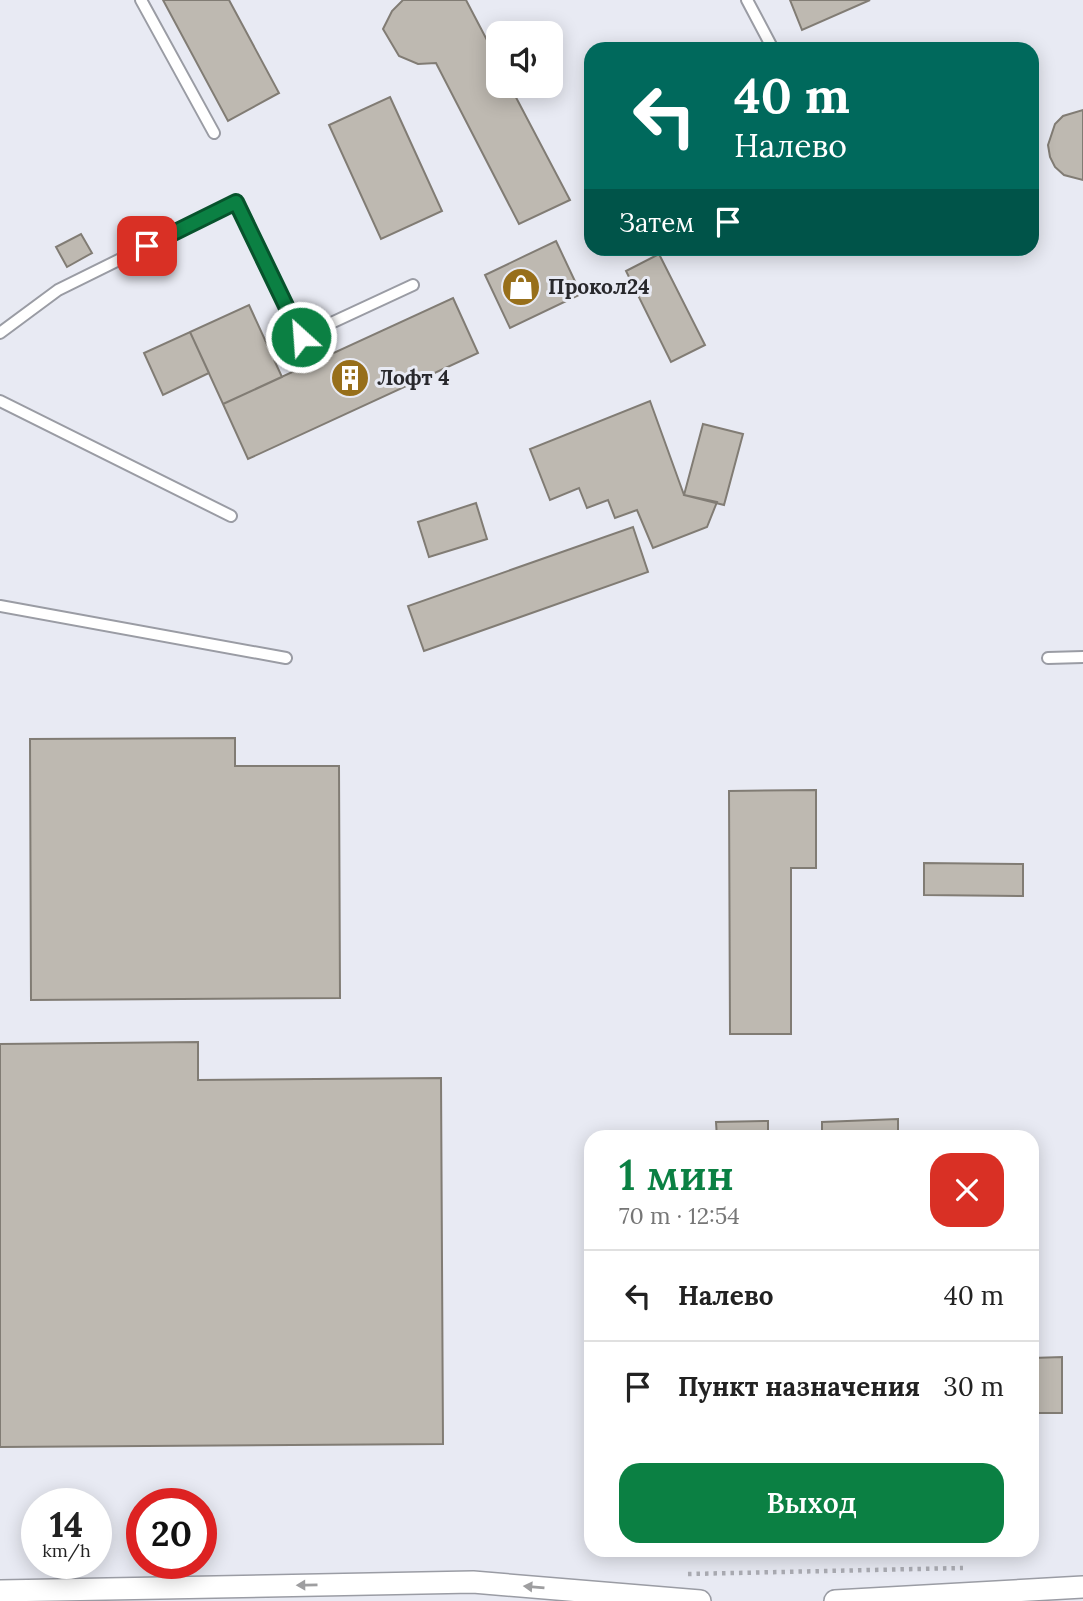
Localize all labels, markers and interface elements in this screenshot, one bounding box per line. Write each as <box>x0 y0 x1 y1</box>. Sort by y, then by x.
map controls <box>486 21 563 98</box>
button: sound <box>486 21 563 98</box>
text: 40 m <box>734 64 850 126</box>
icon: left <box>619 70 710 161</box>
text: Налево <box>734 125 847 166</box>
icon: arrive <box>709 203 747 241</box>
text: Затем <box>619 206 695 239</box>
pin <box>117 216 177 276</box>
icon: arrive <box>128 227 166 265</box>
shop icon: Прокол24 <box>500 266 542 308</box>
place label: Прокол24 <box>548 273 650 300</box>
position arrow <box>264 300 338 374</box>
building icon: Лофт 4 <box>329 357 371 399</box>
place label: Лофт 4 <box>377 364 450 391</box>
text: 1 мин <box>619 1148 734 1202</box>
button: close <box>930 1153 1004 1227</box>
text: 70 m · 12:54 <box>619 1201 740 1230</box>
icon: left <box>619 1277 657 1315</box>
text: Налево <box>678 1279 774 1312</box>
text: 40 m <box>944 1279 1004 1312</box>
icon: arrive <box>619 1368 657 1406</box>
text: Пункт назначения <box>678 1370 920 1403</box>
text: 30 m <box>943 1370 1004 1403</box>
button: Выход <box>619 1463 1004 1543</box>
speed limit sign: 20 <box>126 1488 217 1579</box>
text: 14 <box>50 1502 83 1547</box>
text: km/h <box>42 1539 91 1562</box>
one-way arrow <box>296 1579 318 1591</box>
one-way arrow <box>523 1581 545 1592</box>

